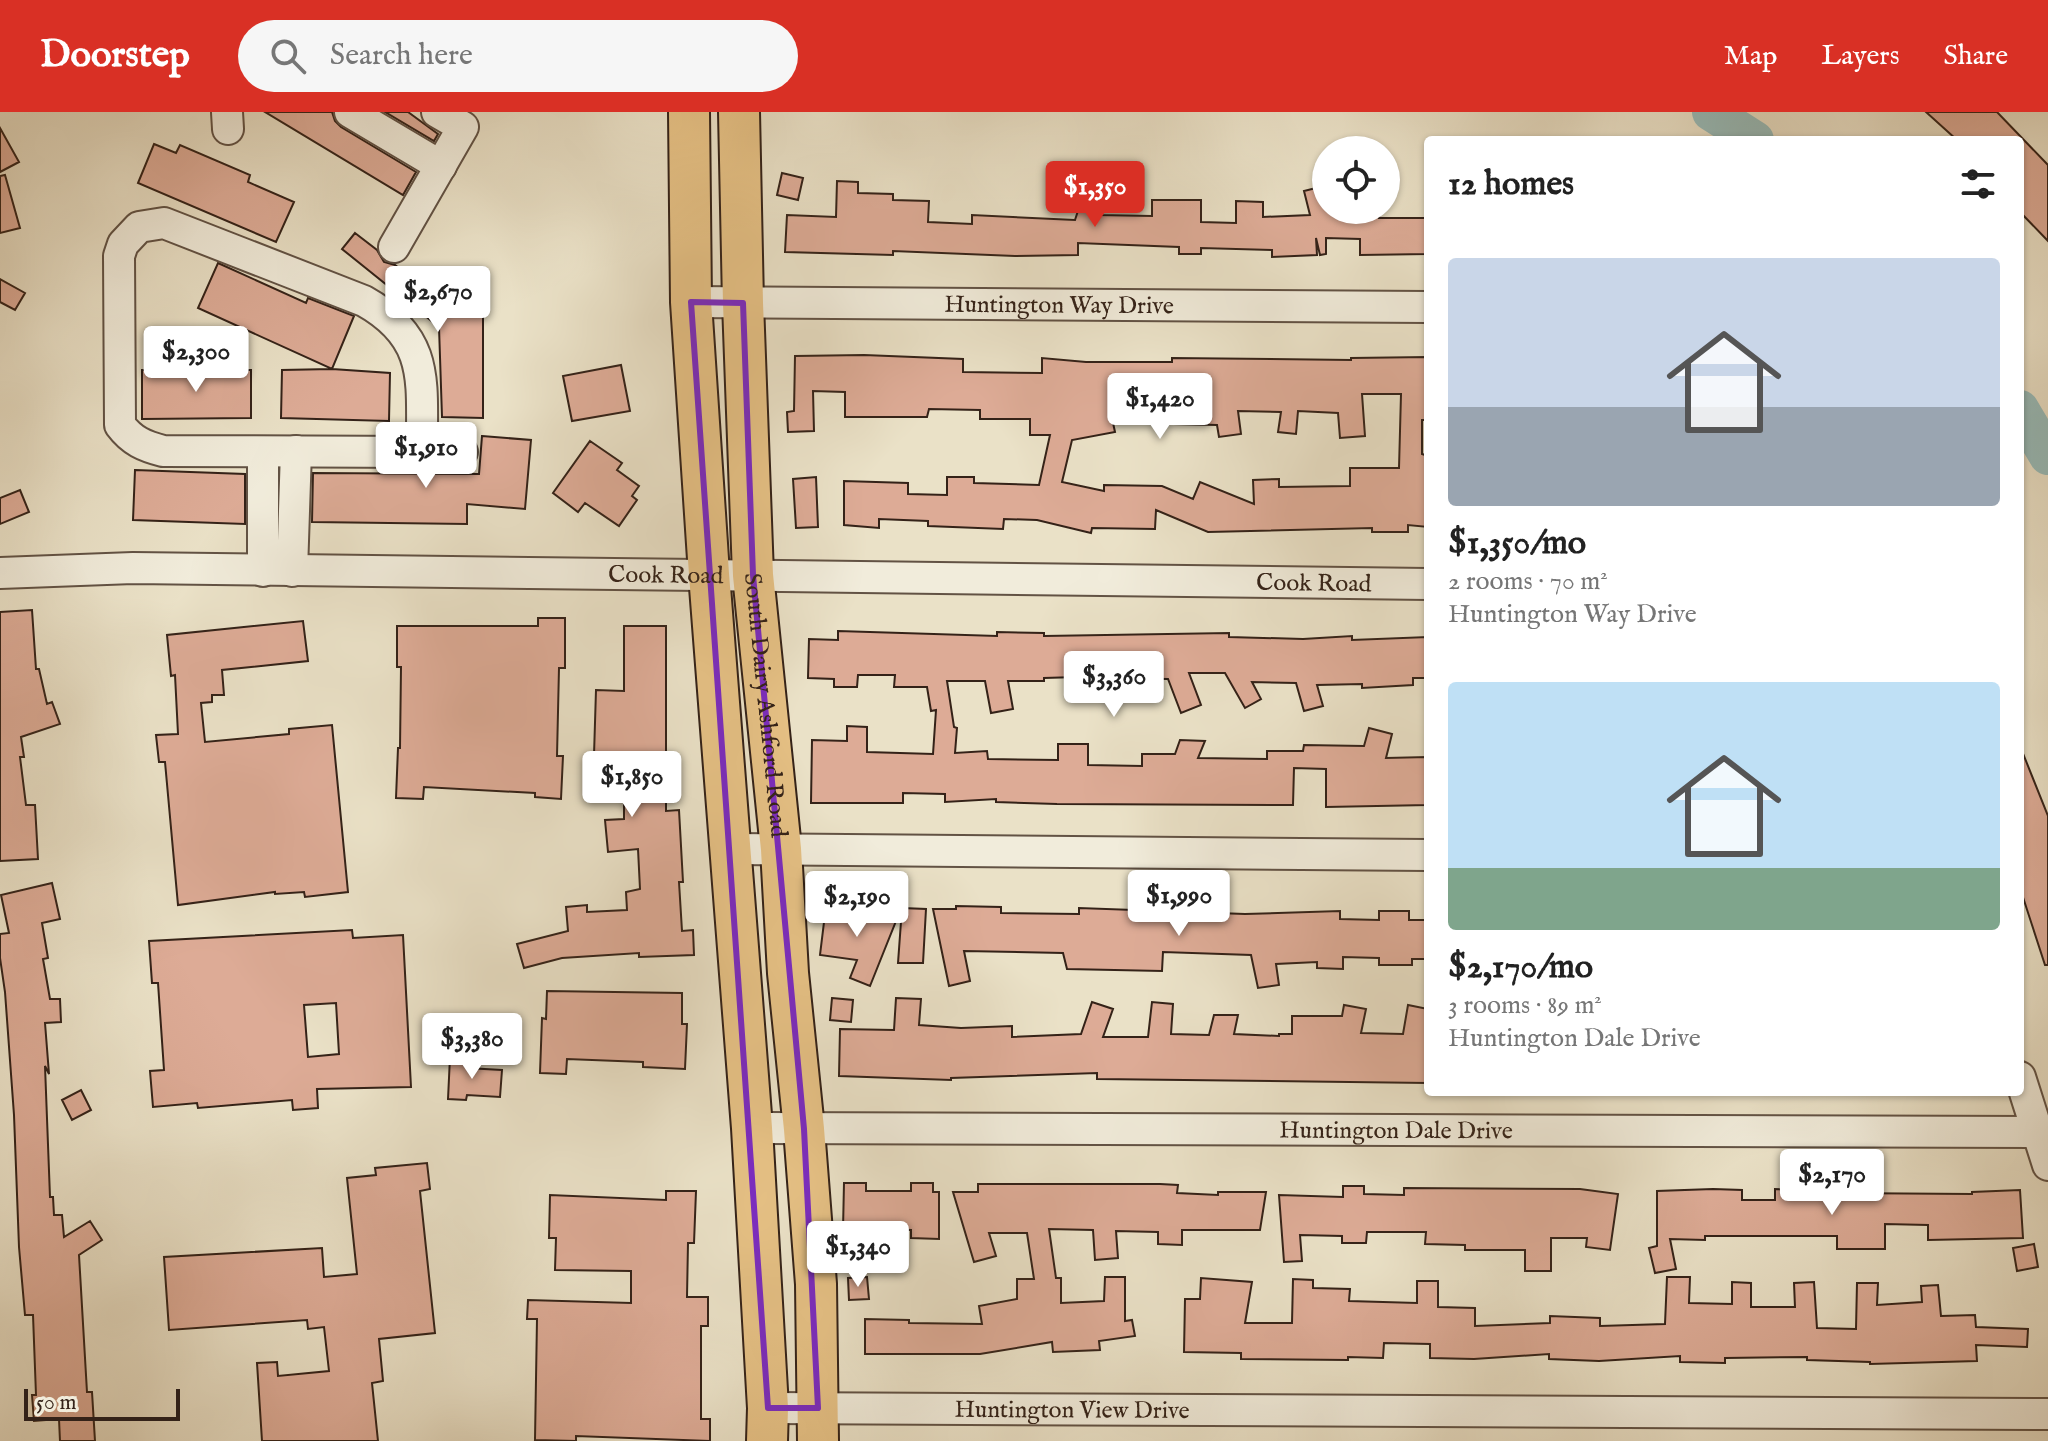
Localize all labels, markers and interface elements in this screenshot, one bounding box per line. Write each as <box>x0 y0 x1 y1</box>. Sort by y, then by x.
search box <box>238 20 798 92</box>
text: Doorstep <box>40 32 190 80</box>
icon: search <box>266 34 310 78</box>
text: Search here <box>330 37 473 75</box>
text: Map <box>1724 39 1777 74</box>
text: Layers <box>1821 39 1900 74</box>
text: Share <box>1944 39 2008 74</box>
map controls <box>1312 136 1400 224</box>
button: locate <box>1312 136 1400 224</box>
pin: $1,350 <box>1030 161 1160 229</box>
icon: filters <box>1956 162 2000 206</box>
text: 12 homes <box>1448 163 1574 206</box>
text: $1,350 <box>1064 170 1126 203</box>
pin: $2,670 <box>373 266 503 334</box>
text: $2,670 <box>403 275 473 308</box>
street label: Huntington Way Drive <box>944 290 1174 322</box>
icon: home <box>1652 310 1796 454</box>
pin: $2,300 <box>131 326 261 394</box>
text: $2,300 <box>162 335 230 368</box>
pin: $1,420 <box>1095 373 1225 441</box>
text: $1,420 <box>1125 382 1195 415</box>
pin: $1,910 <box>361 422 491 490</box>
text: $1,910 <box>394 431 458 464</box>
text: $1,350/mo <box>1448 522 1586 565</box>
street label: Cook Road <box>608 560 724 592</box>
text: 2 rooms · 70 m² <box>1448 565 1608 598</box>
street label: Cook Road <box>1256 568 1372 600</box>
street label: South Dairy Ashford Road <box>736 571 794 839</box>
text: Huntington Way Drive <box>1448 598 1697 631</box>
pin: $3,360 <box>1049 651 1179 719</box>
text: $3,360 <box>1082 660 1146 693</box>
icon: home <box>1652 734 1796 878</box>
pin: $1,850 <box>567 751 697 819</box>
text: $1,850 <box>600 760 664 793</box>
pin: $1,990 <box>1114 870 1244 938</box>
pin: $2,190 <box>792 871 922 939</box>
text: $1,990 <box>1146 879 1212 912</box>
text: $2,190 <box>823 880 891 913</box>
text: $2,170/mo <box>1448 946 1593 989</box>
text: 3 rooms · 89 m² <box>1448 989 1602 1022</box>
pin: $3,380 <box>407 1013 537 1081</box>
text: $3,380 <box>440 1022 504 1055</box>
text: Huntington Dale Drive <box>1448 1022 1701 1055</box>
street label: Huntington Dale Drive <box>1279 1116 1513 1147</box>
pin: $2,170 <box>1767 1149 1897 1217</box>
text: $2,170 <box>1798 1158 1866 1191</box>
pin: $1,340 <box>793 1221 923 1289</box>
text: $1,340 <box>825 1230 891 1263</box>
scale bar <box>24 1385 180 1421</box>
text: 50 m <box>36 1389 77 1417</box>
street label: Huntington View Drive <box>954 1395 1190 1427</box>

